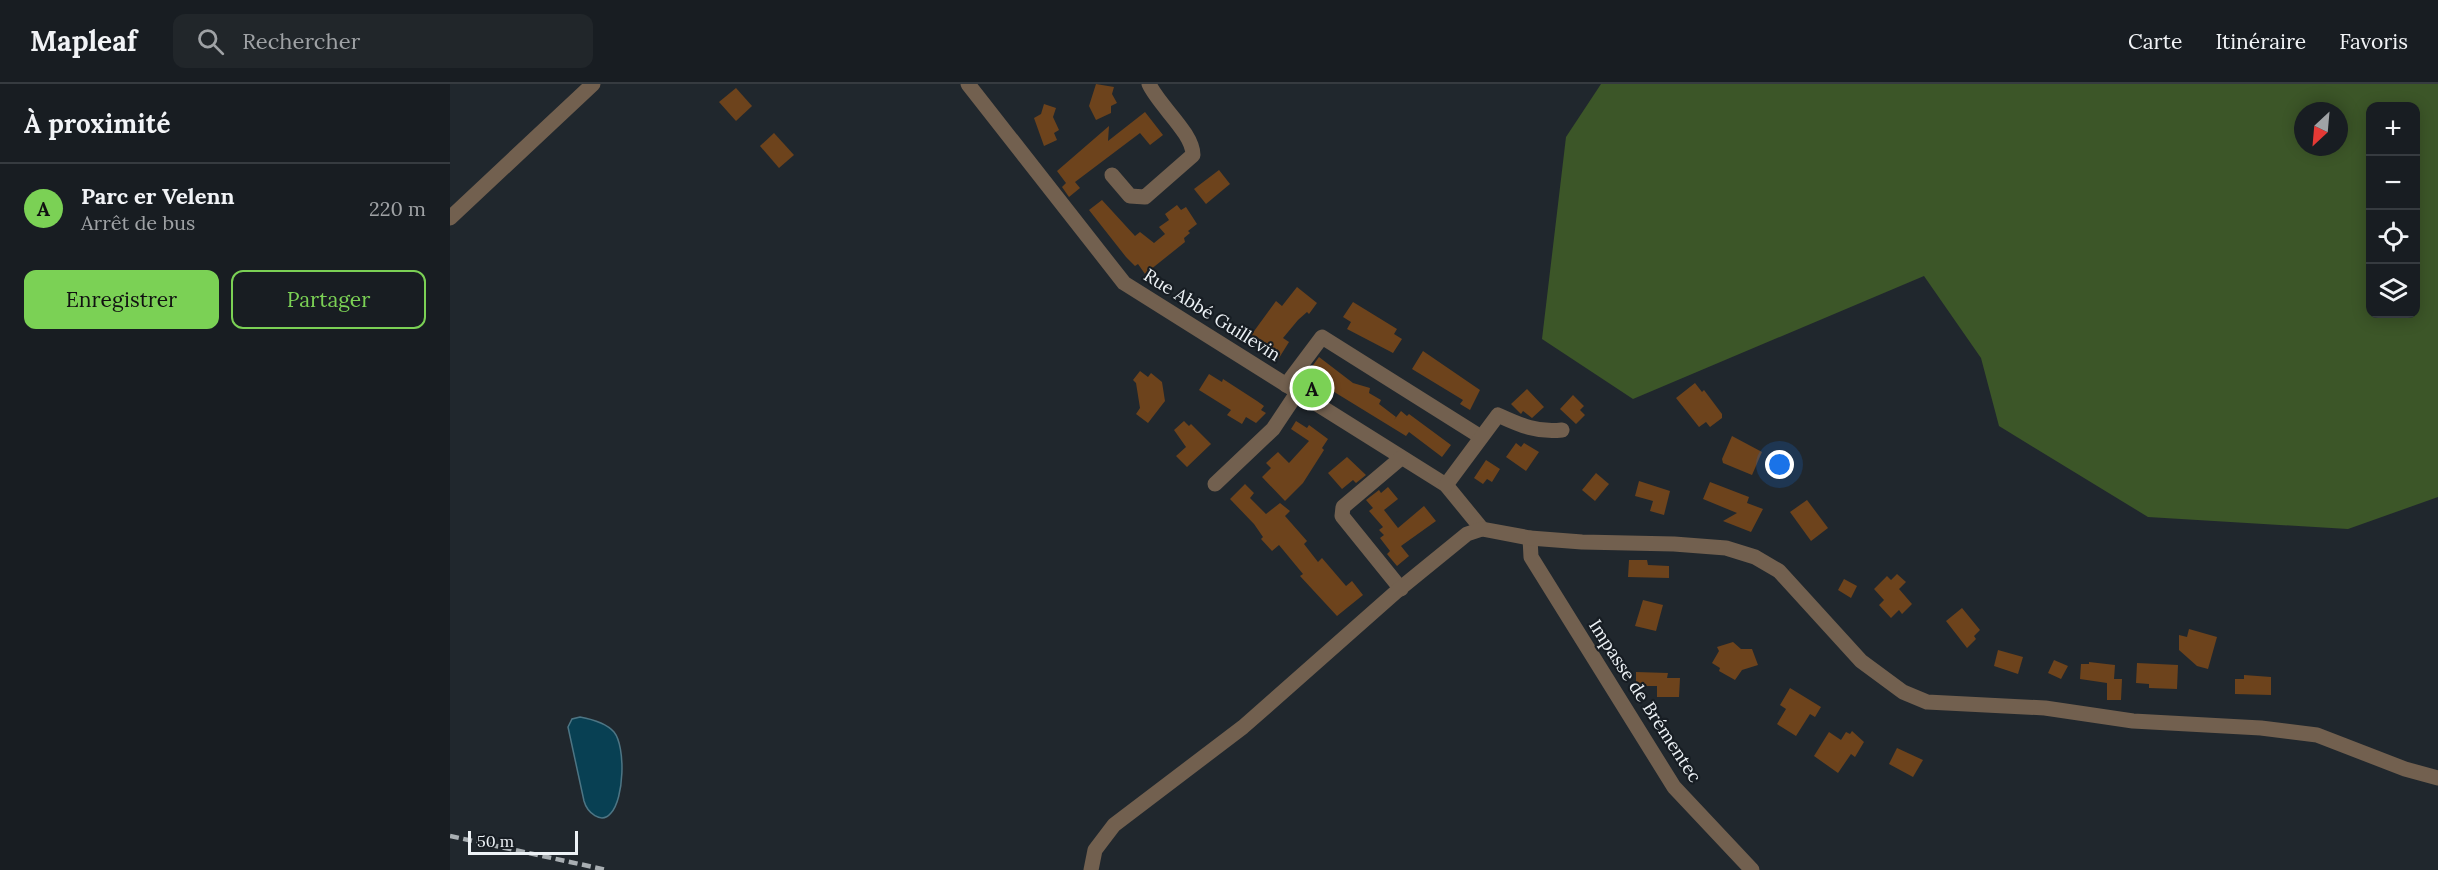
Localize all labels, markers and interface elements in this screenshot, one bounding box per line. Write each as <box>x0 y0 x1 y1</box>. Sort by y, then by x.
search box <box>173 14 593 68</box>
text: Mapleaf <box>30 23 137 59</box>
icon: search <box>194 25 227 58</box>
text: Rechercher <box>242 27 360 55</box>
text: Carte <box>2128 28 2182 55</box>
text: Itinéraire <box>2215 28 2306 55</box>
text: Favoris <box>2339 28 2408 55</box>
north arrow <box>2294 102 2348 156</box>
map controls <box>2366 102 2420 318</box>
button: + <box>2366 102 2420 156</box>
text: À proximité <box>24 107 170 140</box>
button: − <box>2366 156 2420 210</box>
text: Parc er Velenn <box>81 182 235 210</box>
text: A <box>37 196 50 221</box>
text: 220 m <box>369 196 426 221</box>
text: Arrêt de bus <box>81 210 195 235</box>
button: locate <box>2366 210 2420 264</box>
street label: Rue Abbé Guillevin <box>1139 263 1285 366</box>
button: layers <box>2366 264 2420 318</box>
button: Enregistrer <box>24 270 219 329</box>
button: Partager <box>231 270 426 329</box>
pin: A <box>1292 366 1332 410</box>
your location <box>1765 450 1794 479</box>
street label: Impasse de Brémentec <box>1584 615 1707 787</box>
scale bar <box>468 828 578 856</box>
text: 50 m <box>477 831 514 851</box>

